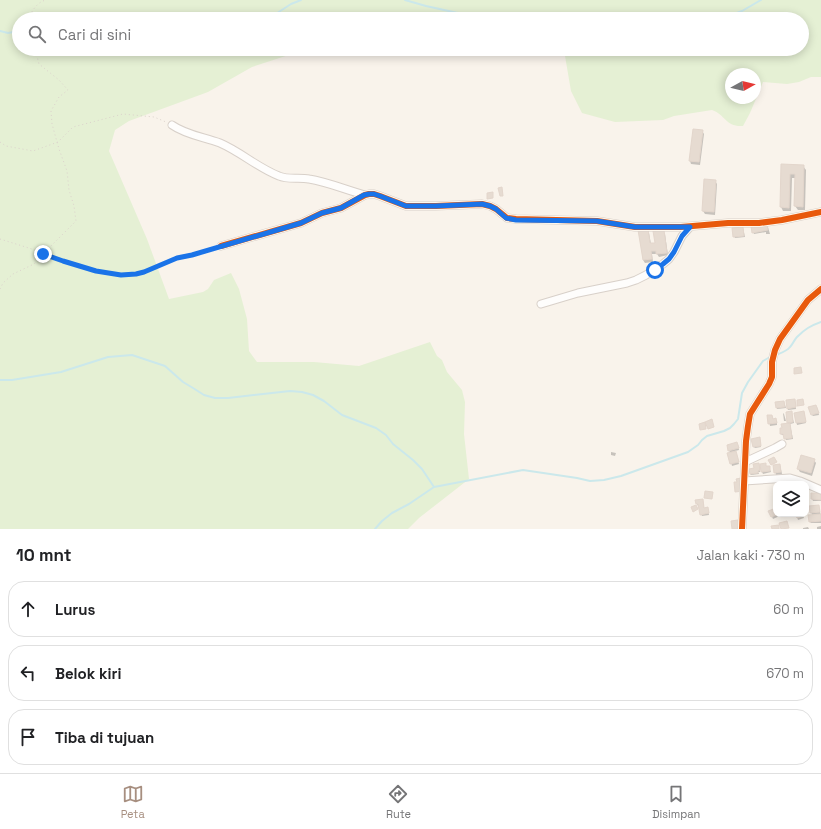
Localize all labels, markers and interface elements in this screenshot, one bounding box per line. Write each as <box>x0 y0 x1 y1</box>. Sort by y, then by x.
search box <box>12 12 809 56</box>
icon: search <box>26 23 48 45</box>
text: Cari di sini <box>58 25 131 44</box>
north arrow <box>725 68 761 104</box>
route end <box>34 245 52 263</box>
route start <box>646 261 664 279</box>
map controls <box>773 481 809 517</box>
button: layers <box>773 481 809 517</box>
text: 10 mnt <box>16 544 72 566</box>
text: Jalan kaki · 730 m <box>697 547 805 564</box>
icon: ahead <box>17 598 39 620</box>
text: Lurus <box>55 600 95 619</box>
text: 60 m <box>773 601 804 618</box>
icon: left <box>17 662 39 684</box>
text: Belok kiri <box>55 664 121 683</box>
text: 670 m <box>766 665 804 682</box>
icon: arrive <box>17 726 39 748</box>
text: Tiba di tujuan <box>55 728 154 747</box>
tab: Peta <box>121 783 145 821</box>
tab: Rute <box>386 783 411 821</box>
tab: Disimpan <box>652 783 700 821</box>

